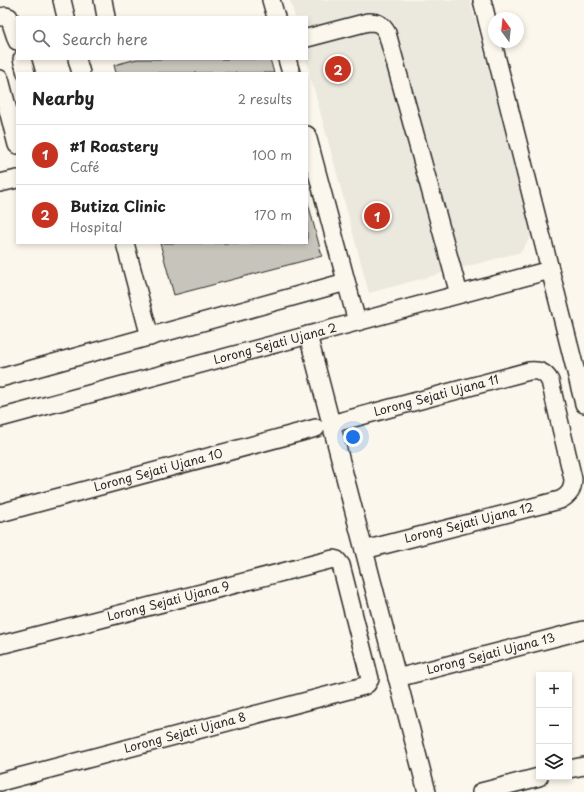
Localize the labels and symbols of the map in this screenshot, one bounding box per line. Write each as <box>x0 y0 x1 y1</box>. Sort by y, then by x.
north arrow <box>488 12 524 48</box>
pin: 2 <box>325 54 351 84</box>
pin: 1 <box>364 201 390 231</box>
street label: Lorong Sejati Ujana 2 <box>211 318 338 368</box>
street label: Lorong Sejati Ujana 11 <box>372 370 500 420</box>
your location <box>343 427 363 447</box>
street label: Lorong Sejati Ujana 10 <box>92 443 225 495</box>
street label: Lorong Sejati Ujana 12 <box>402 497 535 547</box>
street label: Lorong Sejati Ujana 9 <box>105 576 231 625</box>
street label: Lorong Sejati Ujana 13 <box>425 628 557 678</box>
street label: Lorong Sejati Ujana 8 <box>122 707 248 757</box>

